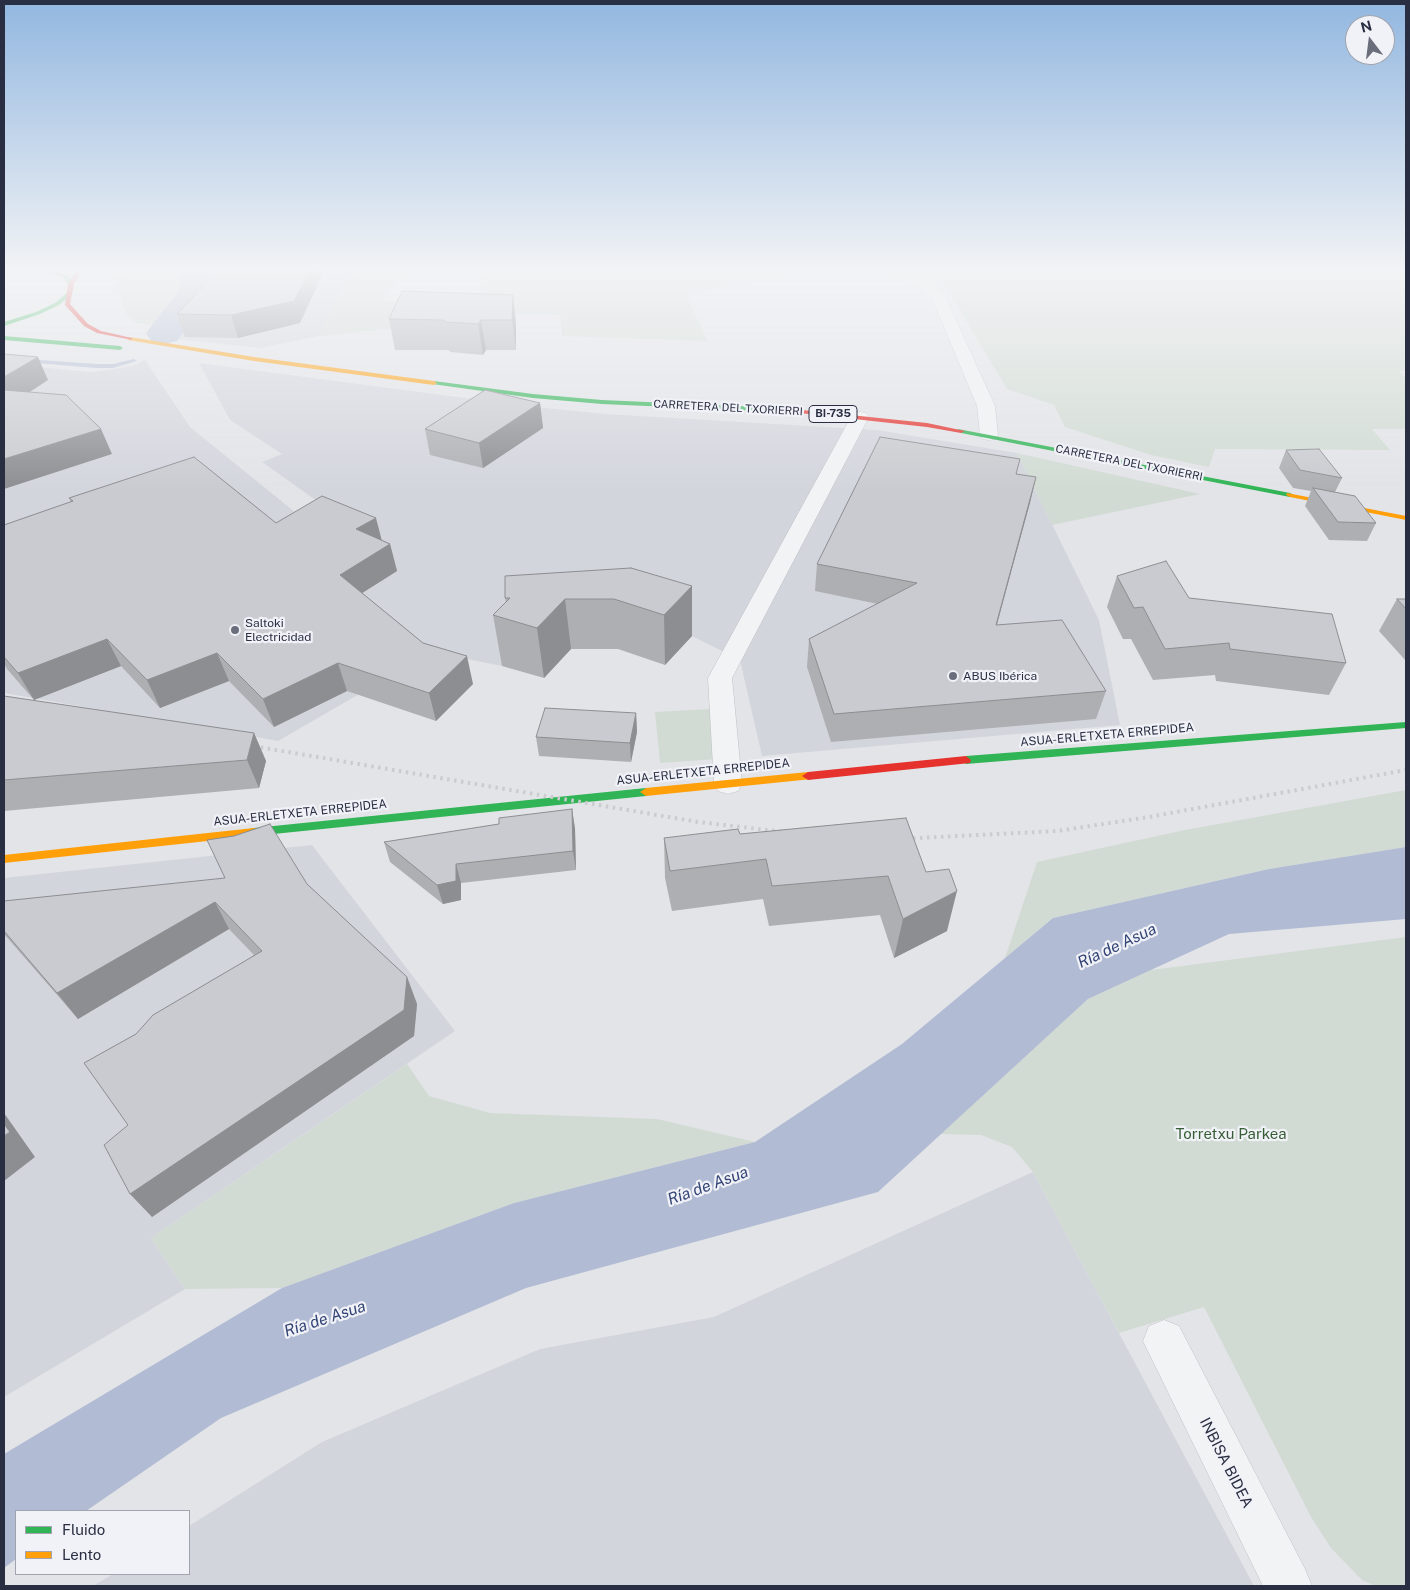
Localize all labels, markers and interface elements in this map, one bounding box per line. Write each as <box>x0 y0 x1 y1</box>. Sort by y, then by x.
north arrow <box>1345 15 1395 65</box>
text: N <box>1359 17 1374 36</box>
street label: CARRETERA DEL TXORIERRI <box>653 397 803 419</box>
road number: BI-735 <box>809 406 857 422</box>
street label: CARRETERA DEL TXORIERRI <box>1054 442 1204 484</box>
place label: Saltoki Electricidad <box>245 616 311 644</box>
marker: Saltoki Electricidad <box>229 624 241 636</box>
place label: ABUS Ibérica <box>963 669 1037 683</box>
marker: ABUS Ibérica <box>947 670 959 682</box>
street label: ASUA-ERLETXETA ERREPIDEA <box>1019 720 1195 750</box>
street label: ASUA-ERLETXETA ERREPIDEA <box>616 756 790 788</box>
street label: ASUA-ERLETXETA ERREPIDEA <box>213 797 387 829</box>
water label: Ría de Asua <box>1075 919 1159 973</box>
park label: Torretxu Parkea <box>1175 1125 1287 1143</box>
water label: Ría de Asua <box>665 1163 751 1209</box>
water label: Ría de Asua <box>282 1297 368 1341</box>
street label: INBISA BIDEA <box>1196 1415 1256 1511</box>
legend <box>15 1510 190 1575</box>
text: Fluido <box>62 1521 105 1538</box>
text: Lento <box>62 1546 101 1563</box>

